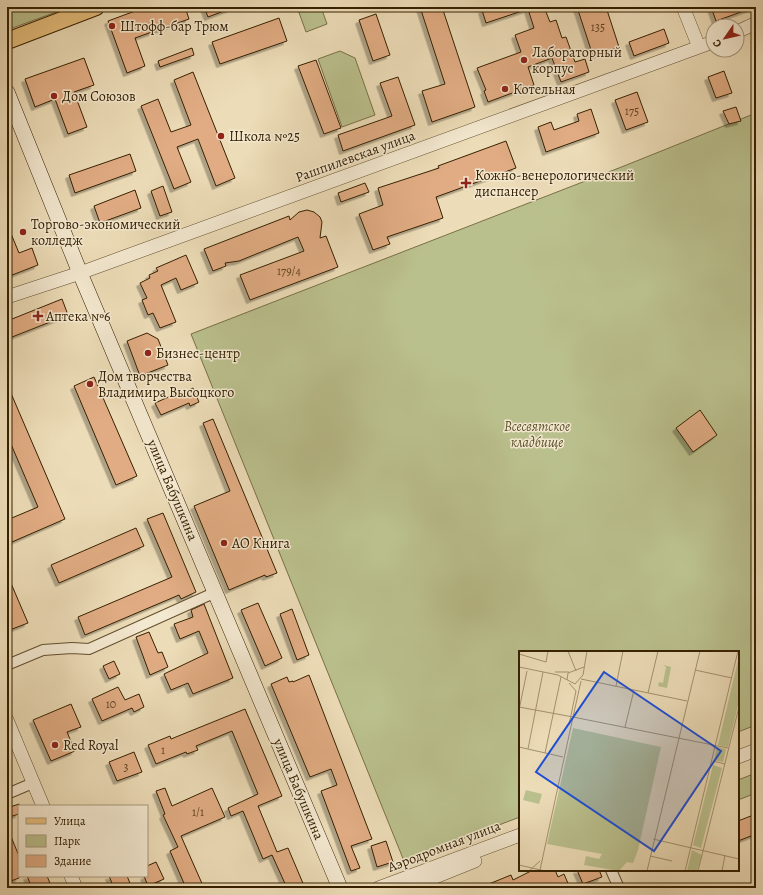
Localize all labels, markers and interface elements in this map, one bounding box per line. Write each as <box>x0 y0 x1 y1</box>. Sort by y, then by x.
place label: Штофф-бар Трюм <box>120 17 229 36</box>
north arrow <box>705 18 745 58</box>
house number: 135 <box>591 19 605 35</box>
marker: Штофф-бар Трюм <box>107 21 117 31</box>
text: С <box>709 36 725 50</box>
place label: Лабораторный корпус <box>532 43 622 78</box>
marker: Лабораторный корпус <box>519 55 529 65</box>
place label: Котельная <box>513 80 576 99</box>
marker: Котельная <box>500 84 510 94</box>
place label: Дом Союзов <box>62 87 136 106</box>
marker: Дом Союзов <box>49 91 59 101</box>
house number: 175 <box>625 103 639 119</box>
street label: Рашпилевская улица <box>293 126 418 187</box>
place label: Школа №25 <box>229 127 300 146</box>
marker: Школа №25 <box>216 131 226 141</box>
place label: Кожно-венерологический диспансер <box>474 166 634 201</box>
marker: Кожно-венерологический диспансер <box>460 177 472 189</box>
place label: Торгово-экономический колледж <box>31 215 180 250</box>
marker: Торгово-экономический колледж <box>18 227 28 237</box>
house number: 179/4 <box>277 263 302 279</box>
place label: Аптека №6 <box>45 307 110 326</box>
marker: Аптека №6 <box>33 311 43 321</box>
place label: Бизнес-центр <box>156 344 240 363</box>
marker: Бизнес-центр <box>143 348 153 358</box>
place label: Дом творчества Владимира Высоцкого <box>98 367 234 402</box>
marker: Дом творчества Владимира Высоцкого <box>85 379 95 389</box>
park label: Всесвятское кладбище <box>504 417 570 452</box>
street label: улица Бабушкина <box>142 436 203 544</box>
place label: АО Книга <box>231 534 291 553</box>
marker: АО Книга <box>219 538 229 548</box>
inset map <box>519 651 739 871</box>
house number: 10 <box>106 696 116 712</box>
street label: улица Бабушкина <box>268 735 329 843</box>
place label: Red Royal <box>63 736 119 755</box>
marker: Red Royal <box>50 740 60 750</box>
house number: 1 <box>161 742 165 758</box>
house number: 3 <box>124 759 129 775</box>
house number: 1/1 <box>192 804 204 820</box>
legend <box>18 805 148 877</box>
text: Улица <box>54 813 86 829</box>
street label: Аэродромная улица <box>384 816 504 877</box>
text: Парк <box>54 833 80 849</box>
text: Здание <box>54 853 91 869</box>

